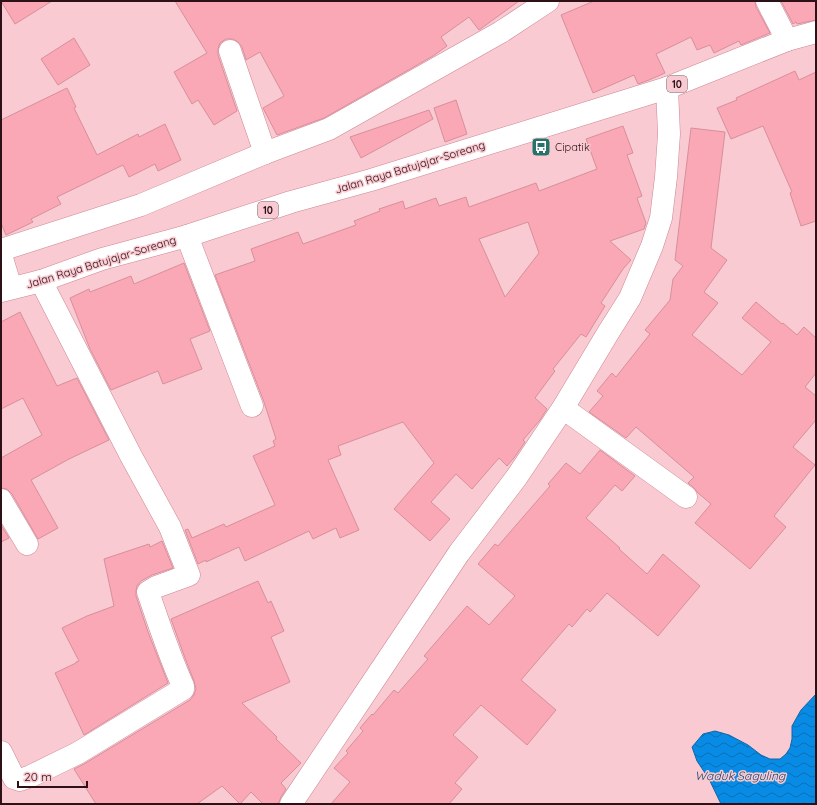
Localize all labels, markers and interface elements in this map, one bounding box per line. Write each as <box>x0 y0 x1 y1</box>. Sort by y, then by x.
road number: 10 <box>667 76 687 92</box>
bus stop icon: Cipatik <box>530 136 552 158</box>
street label: Jalan Raya Batujajar-Soreang <box>333 137 487 197</box>
place label: Cipatik <box>555 140 590 154</box>
road number: 10 <box>258 202 278 218</box>
street label: Jalan Raya Batujajar-Soreang <box>24 232 178 292</box>
scale bar <box>18 763 87 789</box>
water label: Waduk Saguling <box>695 768 787 783</box>
text: 20 m <box>24 769 52 784</box>

